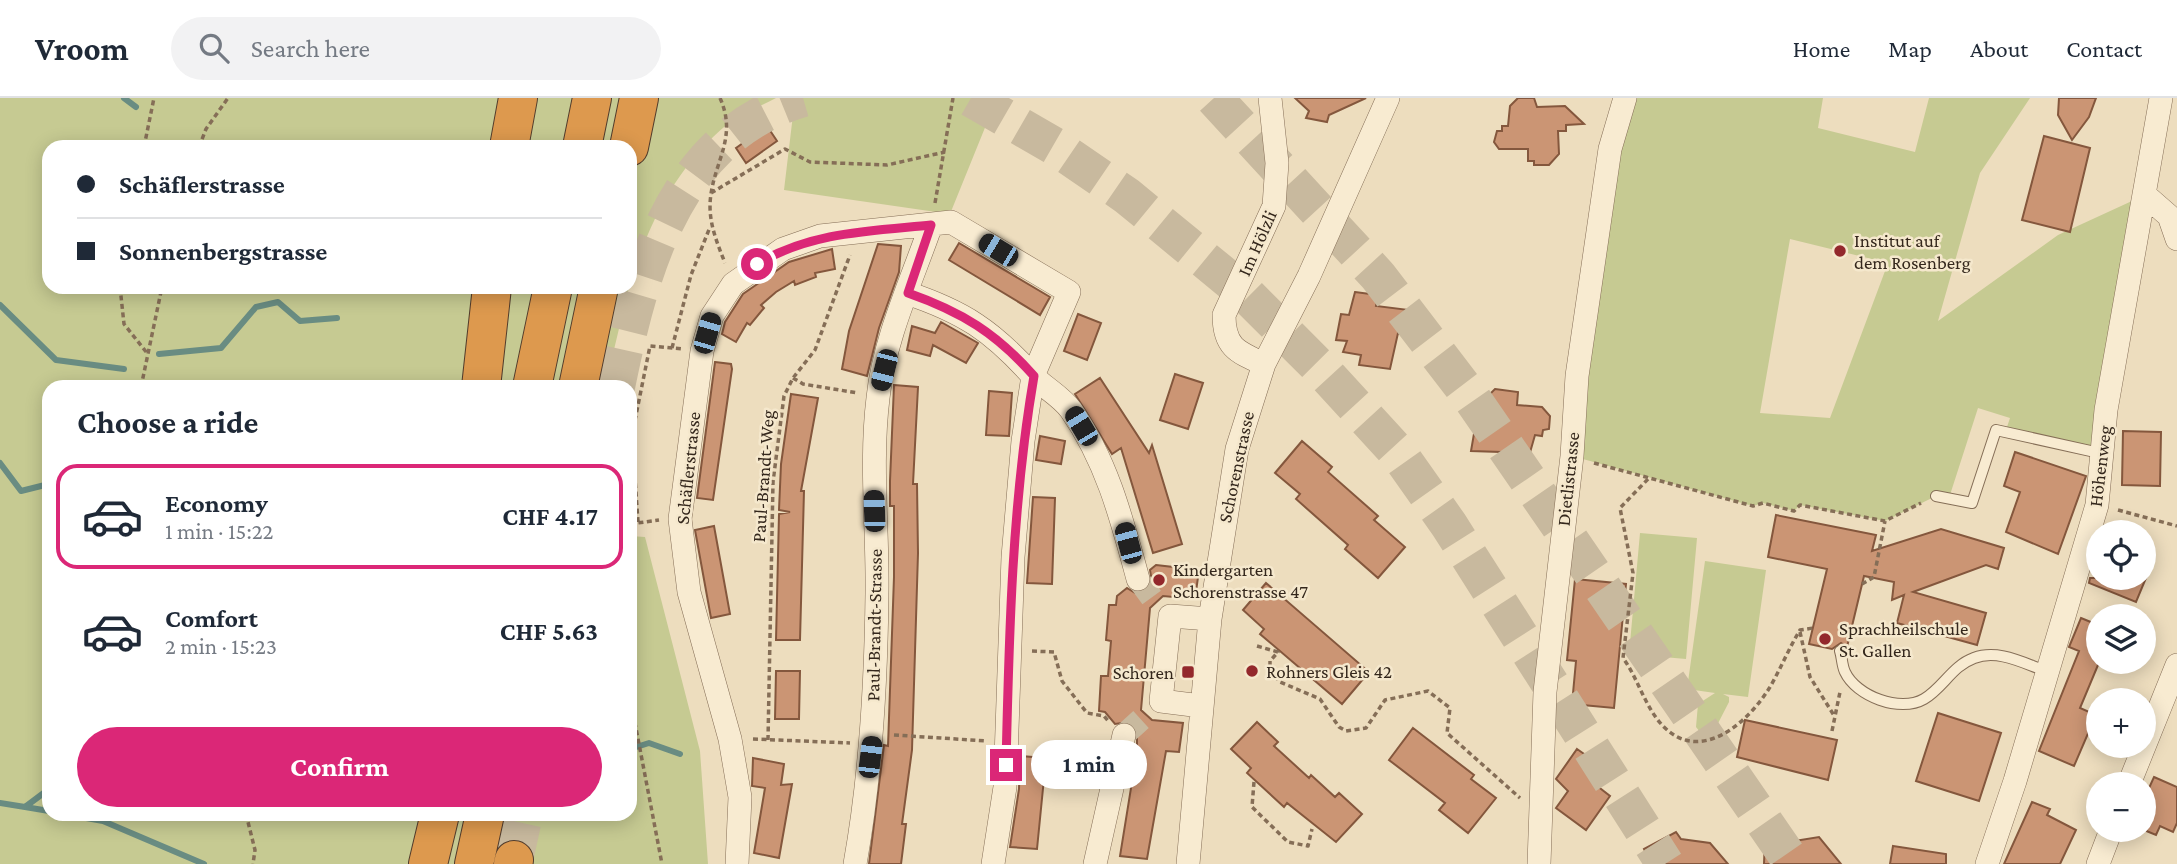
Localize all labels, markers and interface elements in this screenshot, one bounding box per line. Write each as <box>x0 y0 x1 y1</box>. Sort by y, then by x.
search box <box>171 17 661 80</box>
icon: search <box>195 29 233 67</box>
text: Vroom <box>35 30 129 67</box>
text: Search here <box>251 34 370 63</box>
text: Home <box>1793 35 1850 62</box>
text: Map <box>1888 35 1932 62</box>
text: About <box>1970 35 2028 62</box>
text: Contact <box>2066 35 2142 62</box>
text: Schäflerstrasse <box>119 170 285 199</box>
street label: Im Hölzli <box>1233 207 1281 279</box>
car <box>975 230 1022 270</box>
place label: Institut auf dem Rosenberg <box>1854 230 1971 273</box>
text: Sonnenbergstrasse <box>119 237 327 266</box>
marker: Institut auf dem Rosenberg <box>1832 243 1848 259</box>
route start <box>741 248 773 280</box>
car <box>692 310 723 356</box>
car <box>869 347 900 393</box>
car <box>1062 403 1101 449</box>
text: Choose a ride <box>77 404 258 440</box>
street label: Paul-Brandt-Weg <box>748 409 778 543</box>
street label: Schorenstrasse <box>1214 409 1258 525</box>
street label: Schäflerstrasse <box>672 411 704 525</box>
street label: Höhenweg <box>2085 424 2115 508</box>
street label: Dietlistrasse <box>1553 431 1583 527</box>
icon: car <box>81 485 144 548</box>
text: Economy <box>165 489 268 518</box>
car <box>863 490 886 532</box>
text: CHF 4.17 <box>502 502 598 531</box>
text: 1 min · 15:22 <box>165 518 274 544</box>
car <box>1113 520 1144 566</box>
map controls <box>2086 520 2156 842</box>
button: locate <box>2086 520 2156 590</box>
street label: Paul-Brandt-Strasse <box>862 549 886 701</box>
place label: Kindergarten Schorenstrasse 47 <box>1173 559 1308 602</box>
marker: Kindergarten Schorenstrasse 47 <box>1151 572 1167 588</box>
icon: car <box>81 600 144 663</box>
text: Comfort <box>165 604 258 633</box>
button: layers <box>2086 604 2156 674</box>
text: CHF 5.63 <box>500 617 598 646</box>
place label: Sprachheilschule St. Gallen <box>1839 618 1968 661</box>
marker: Sprachheilschule St. Gallen <box>1817 631 1833 647</box>
text: 2 min · 15:23 <box>165 633 277 659</box>
place label: Rohners Gleis 42 <box>1266 661 1392 682</box>
place label: Schoren <box>1113 662 1174 683</box>
marker: Rohners Gleis 42 <box>1244 663 1260 679</box>
marker: Schoren <box>1180 664 1196 680</box>
button: + <box>2086 688 2156 758</box>
button: Confirm <box>77 727 602 807</box>
car <box>858 735 883 779</box>
callout: 1 min <box>1030 740 1146 790</box>
route end <box>990 749 1022 781</box>
text: 1 min <box>1063 751 1115 777</box>
button: − <box>2086 772 2156 842</box>

